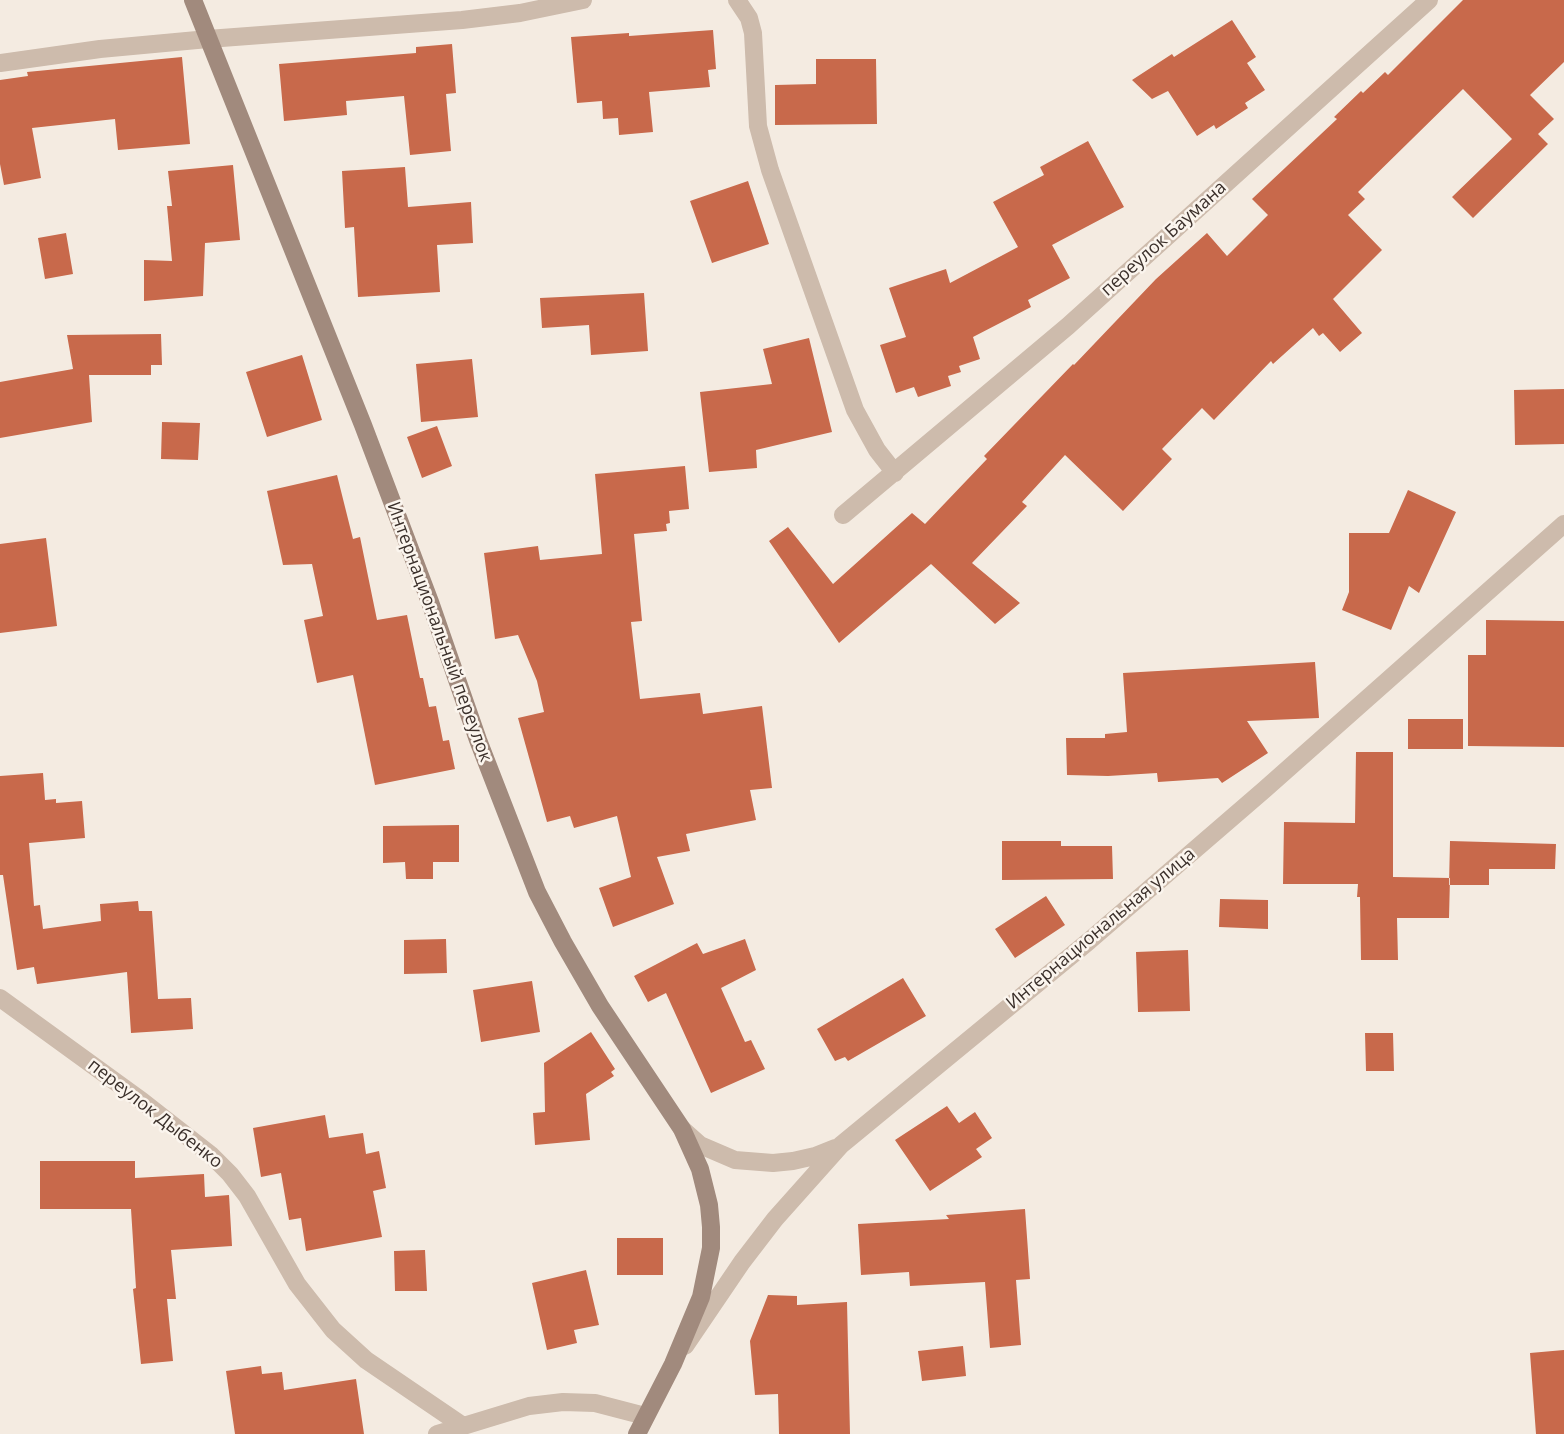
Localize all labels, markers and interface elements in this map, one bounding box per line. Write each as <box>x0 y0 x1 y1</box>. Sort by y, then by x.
street label: переулок Баумана <box>1097 177 1231 301</box>
street label: Интернациональный переулок <box>382 499 496 765</box>
street label: Интернациональная улица <box>1002 844 1200 1014</box>
street label: переулок Дыбенко <box>83 1055 227 1173</box>

